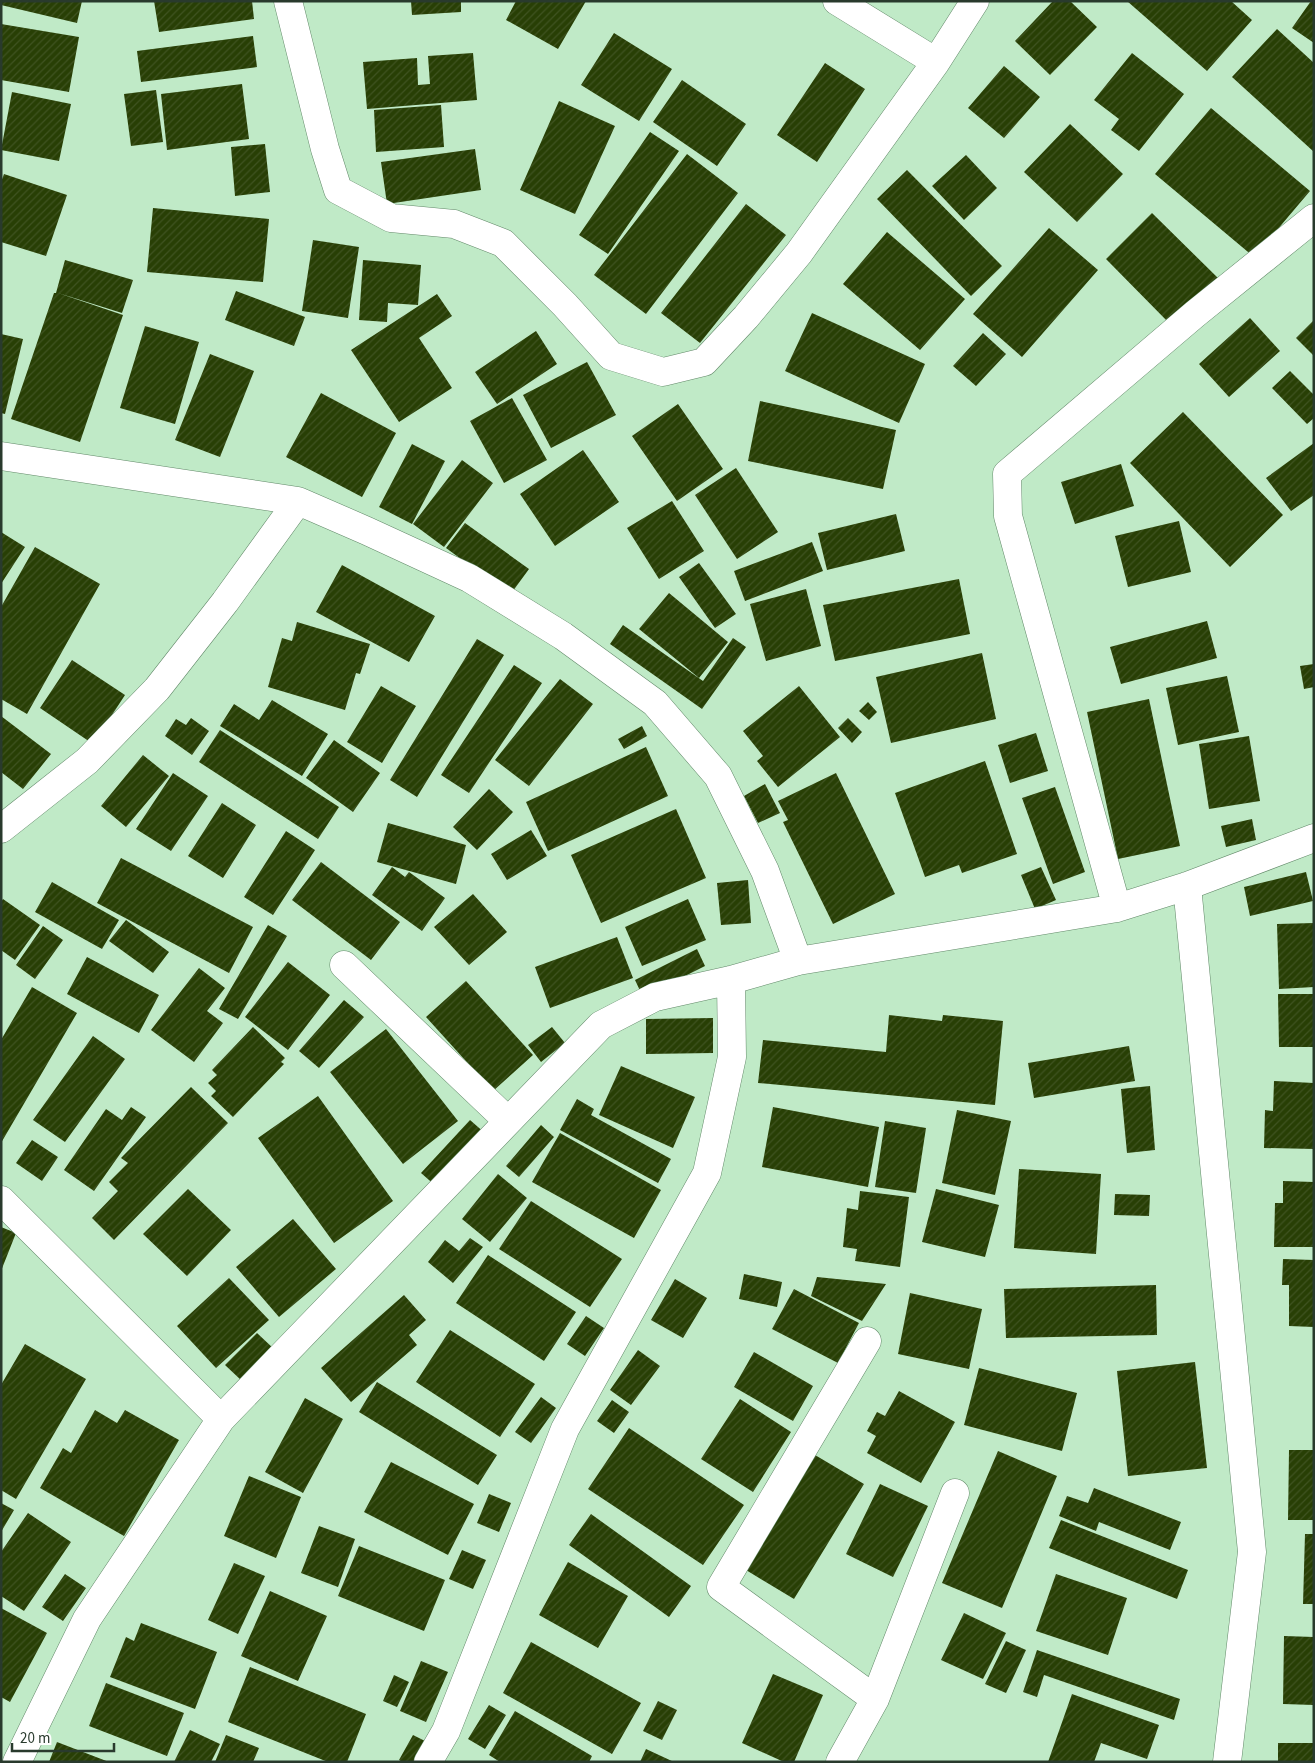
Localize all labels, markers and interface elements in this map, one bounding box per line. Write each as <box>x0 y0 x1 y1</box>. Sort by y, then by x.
scale bar <box>12 1720 115 1752</box>
text: 20 m <box>20 1728 50 1749</box>

